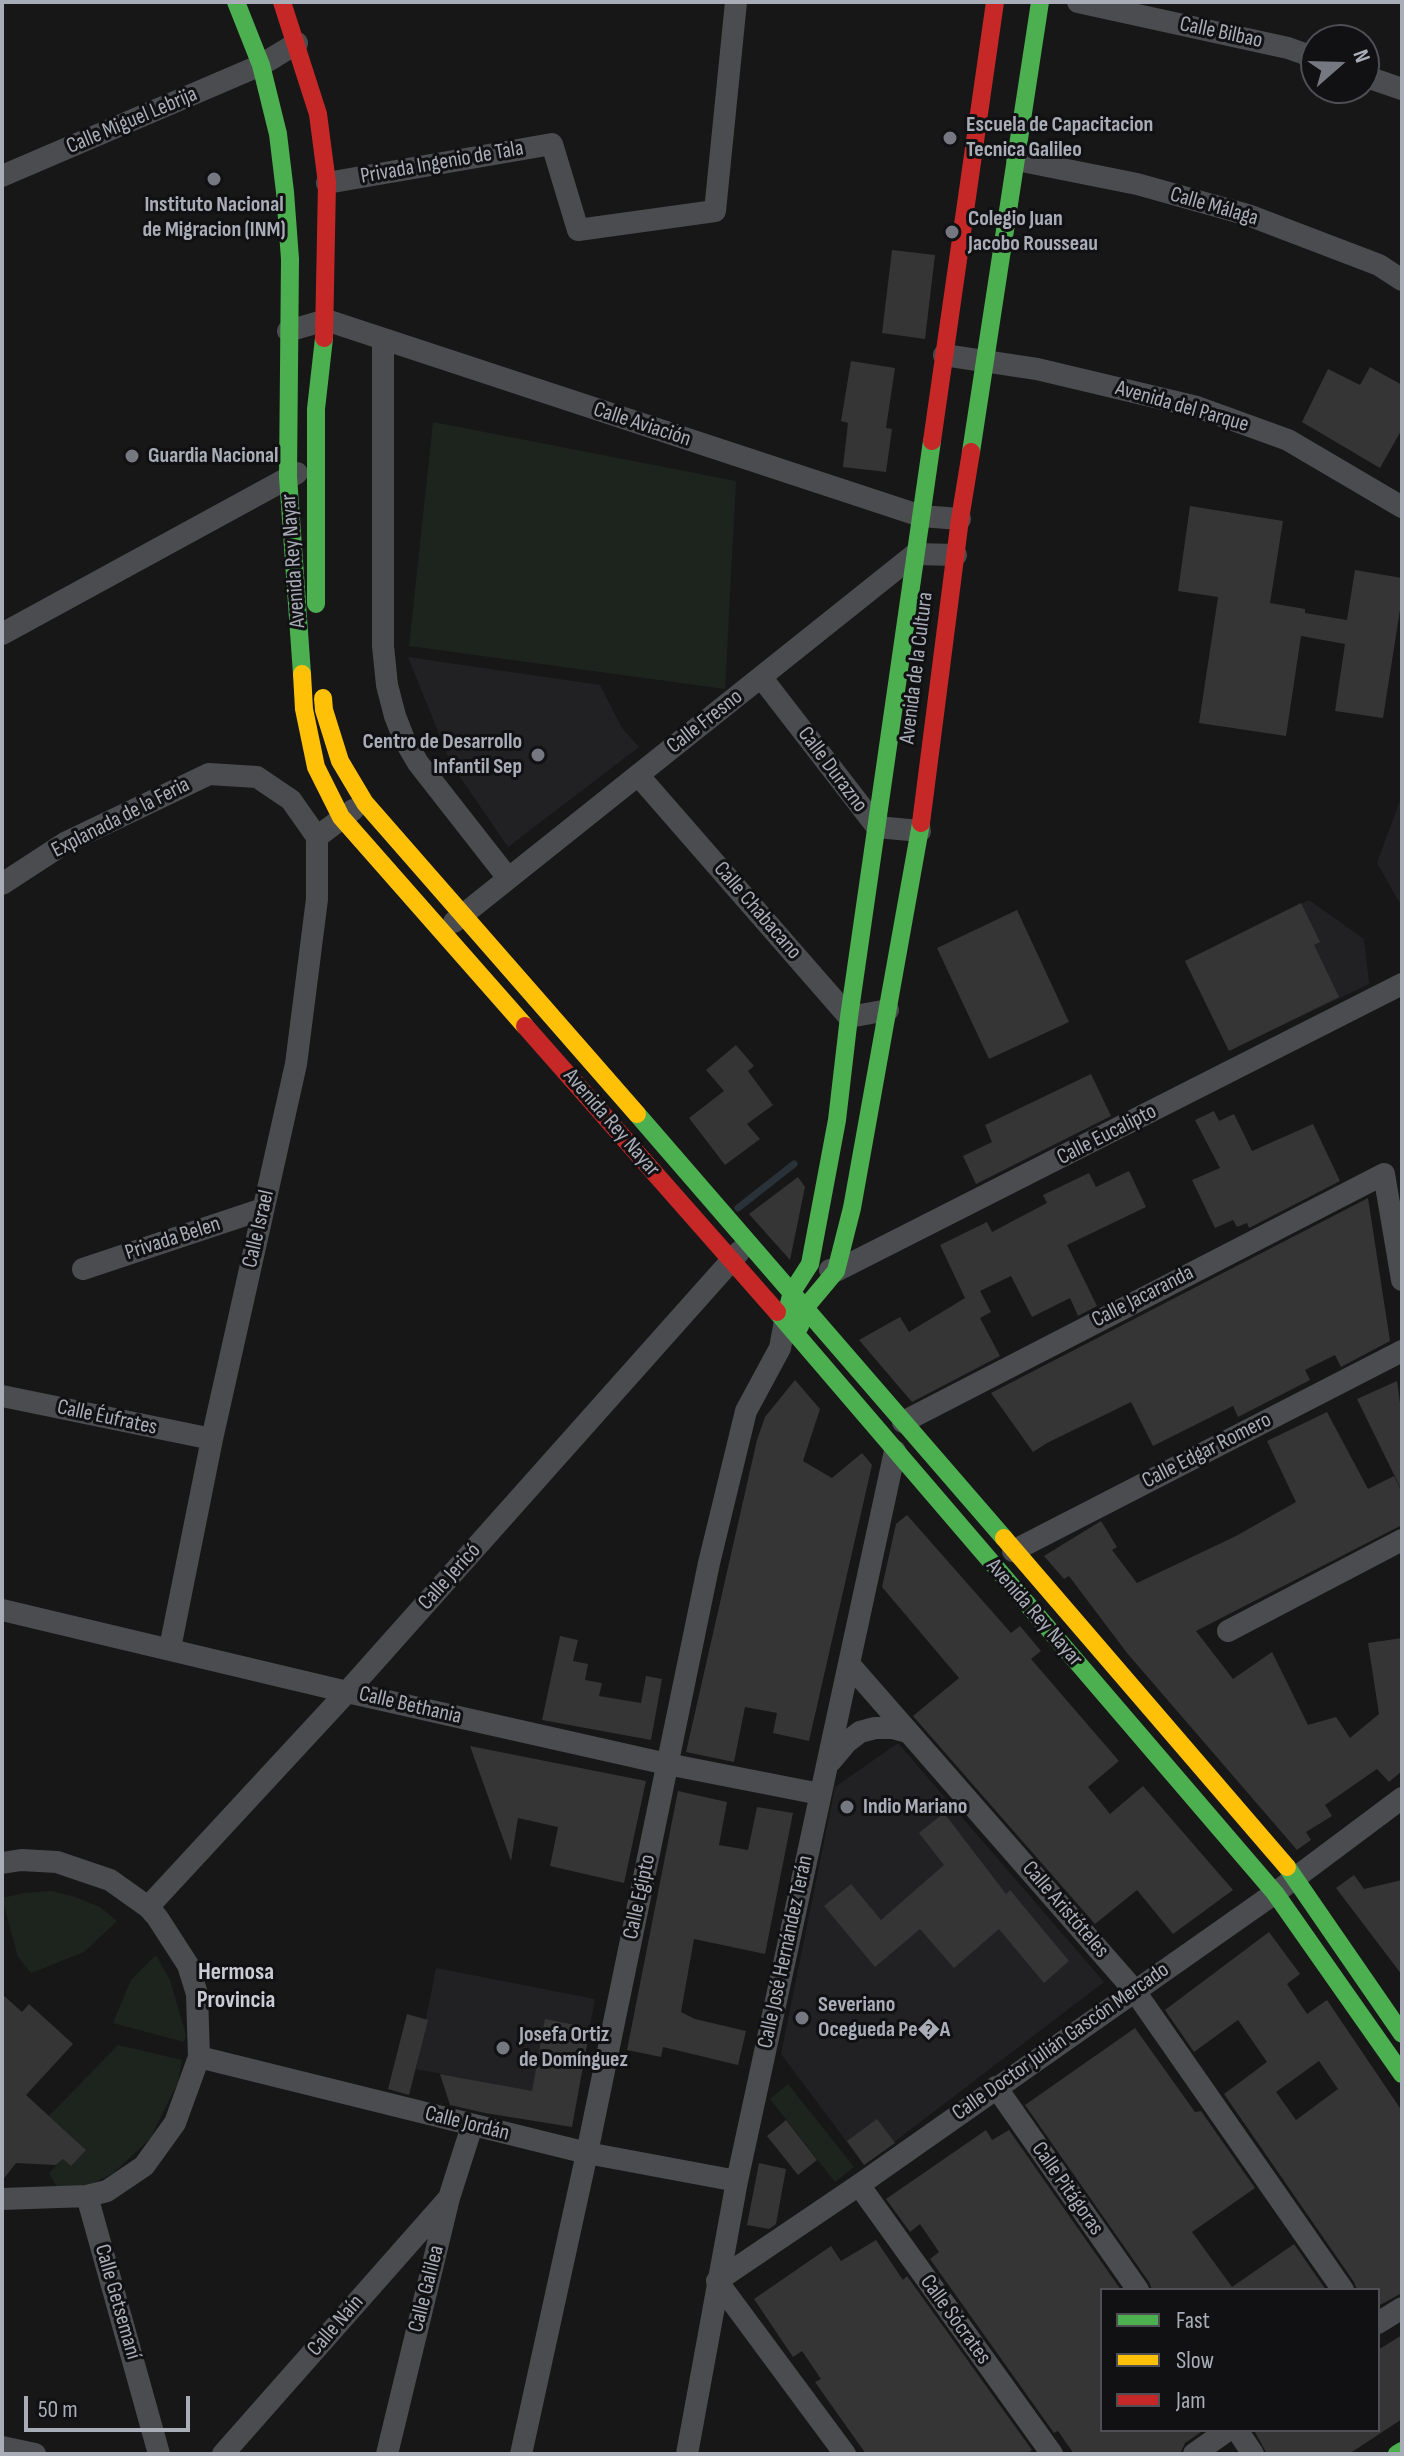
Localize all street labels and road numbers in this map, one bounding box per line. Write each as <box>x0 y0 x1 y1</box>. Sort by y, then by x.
street label: Calle Bilbao <box>1177 11 1265 55</box>
street label: Calle Miguel Lebrija <box>63 82 201 160</box>
street label: Privada Ingenio de Tala <box>358 136 526 190</box>
street label: Calle Málaga <box>1167 182 1261 232</box>
street label: Avenida del Parque <box>1112 375 1252 439</box>
street label: Calle Aviación <box>590 397 694 453</box>
street label: Avenida Rey Nayar <box>276 493 312 629</box>
street label: Avenida de la Cultura <box>895 591 939 745</box>
street label: Calle Fresno <box>662 684 748 760</box>
street label: Calle Durazno <box>791 722 873 818</box>
street label: Explanada de la Feria <box>48 772 194 864</box>
street label: Calle Chabacano <box>707 857 807 965</box>
street label: Avenida Rey Nayar <box>557 1064 665 1182</box>
street label: Calle Eucalipto <box>1053 1099 1161 1171</box>
street label: Calle Israel <box>237 1188 281 1270</box>
street label: Privada Belen <box>122 1211 224 1267</box>
street label: Calle Jacaranda <box>1088 1260 1198 1334</box>
street label: Calle Éufrates <box>55 1395 159 1441</box>
street label: Calle Edgar Romero <box>1138 1407 1276 1495</box>
street label: Calle Jericó <box>413 1538 487 1616</box>
street label: Avenida Rey Nayar <box>980 1554 1088 1672</box>
street label: Calle Bethania <box>356 1681 464 1731</box>
street label: Calle Egipto <box>618 1852 662 1942</box>
street label: Calle José Hernández Terán <box>753 1853 819 2051</box>
street label: Calle Aristóteles <box>1016 1856 1114 1964</box>
street label: Calle Doctor Julián Gascón Mercado <box>948 1957 1174 2127</box>
street label: Calle Jordán <box>422 2101 512 2147</box>
street label: Calle Pitágoras <box>1025 2137 1109 2241</box>
street label: Calle Getsemaní <box>88 2241 146 2363</box>
street label: Calle Galilea <box>403 2243 451 2335</box>
street label: Calle Sócrates <box>914 2270 996 2370</box>
street label: Calle Naín <box>302 2290 370 2362</box>

